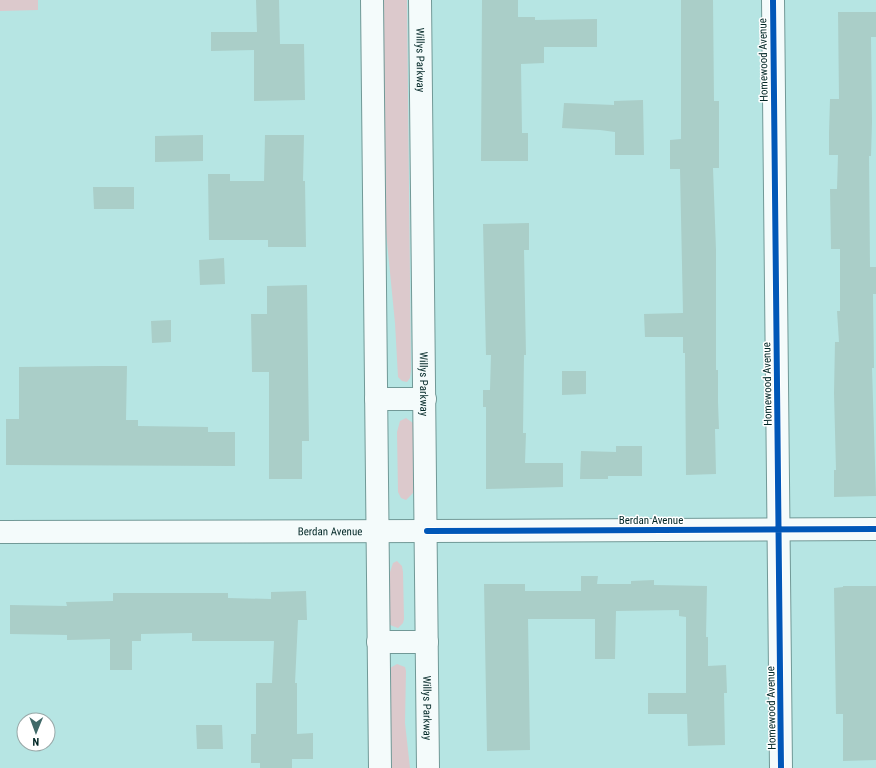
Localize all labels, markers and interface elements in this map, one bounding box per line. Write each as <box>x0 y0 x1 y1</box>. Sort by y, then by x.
street label: Homewood Avenue <box>756 18 771 102</box>
street label: Willys Parkway <box>413 28 427 93</box>
street label: Homewood Avenue <box>760 342 775 426</box>
street label: Willys Parkway <box>417 352 430 417</box>
street label: Berdan Avenue <box>619 514 683 527</box>
street label: Berdan Avenue <box>298 525 362 538</box>
street label: Homewood Avenue <box>764 666 779 750</box>
street label: Willys Parkway <box>420 676 434 741</box>
north arrow <box>16 712 56 752</box>
text: N <box>32 735 39 748</box>

